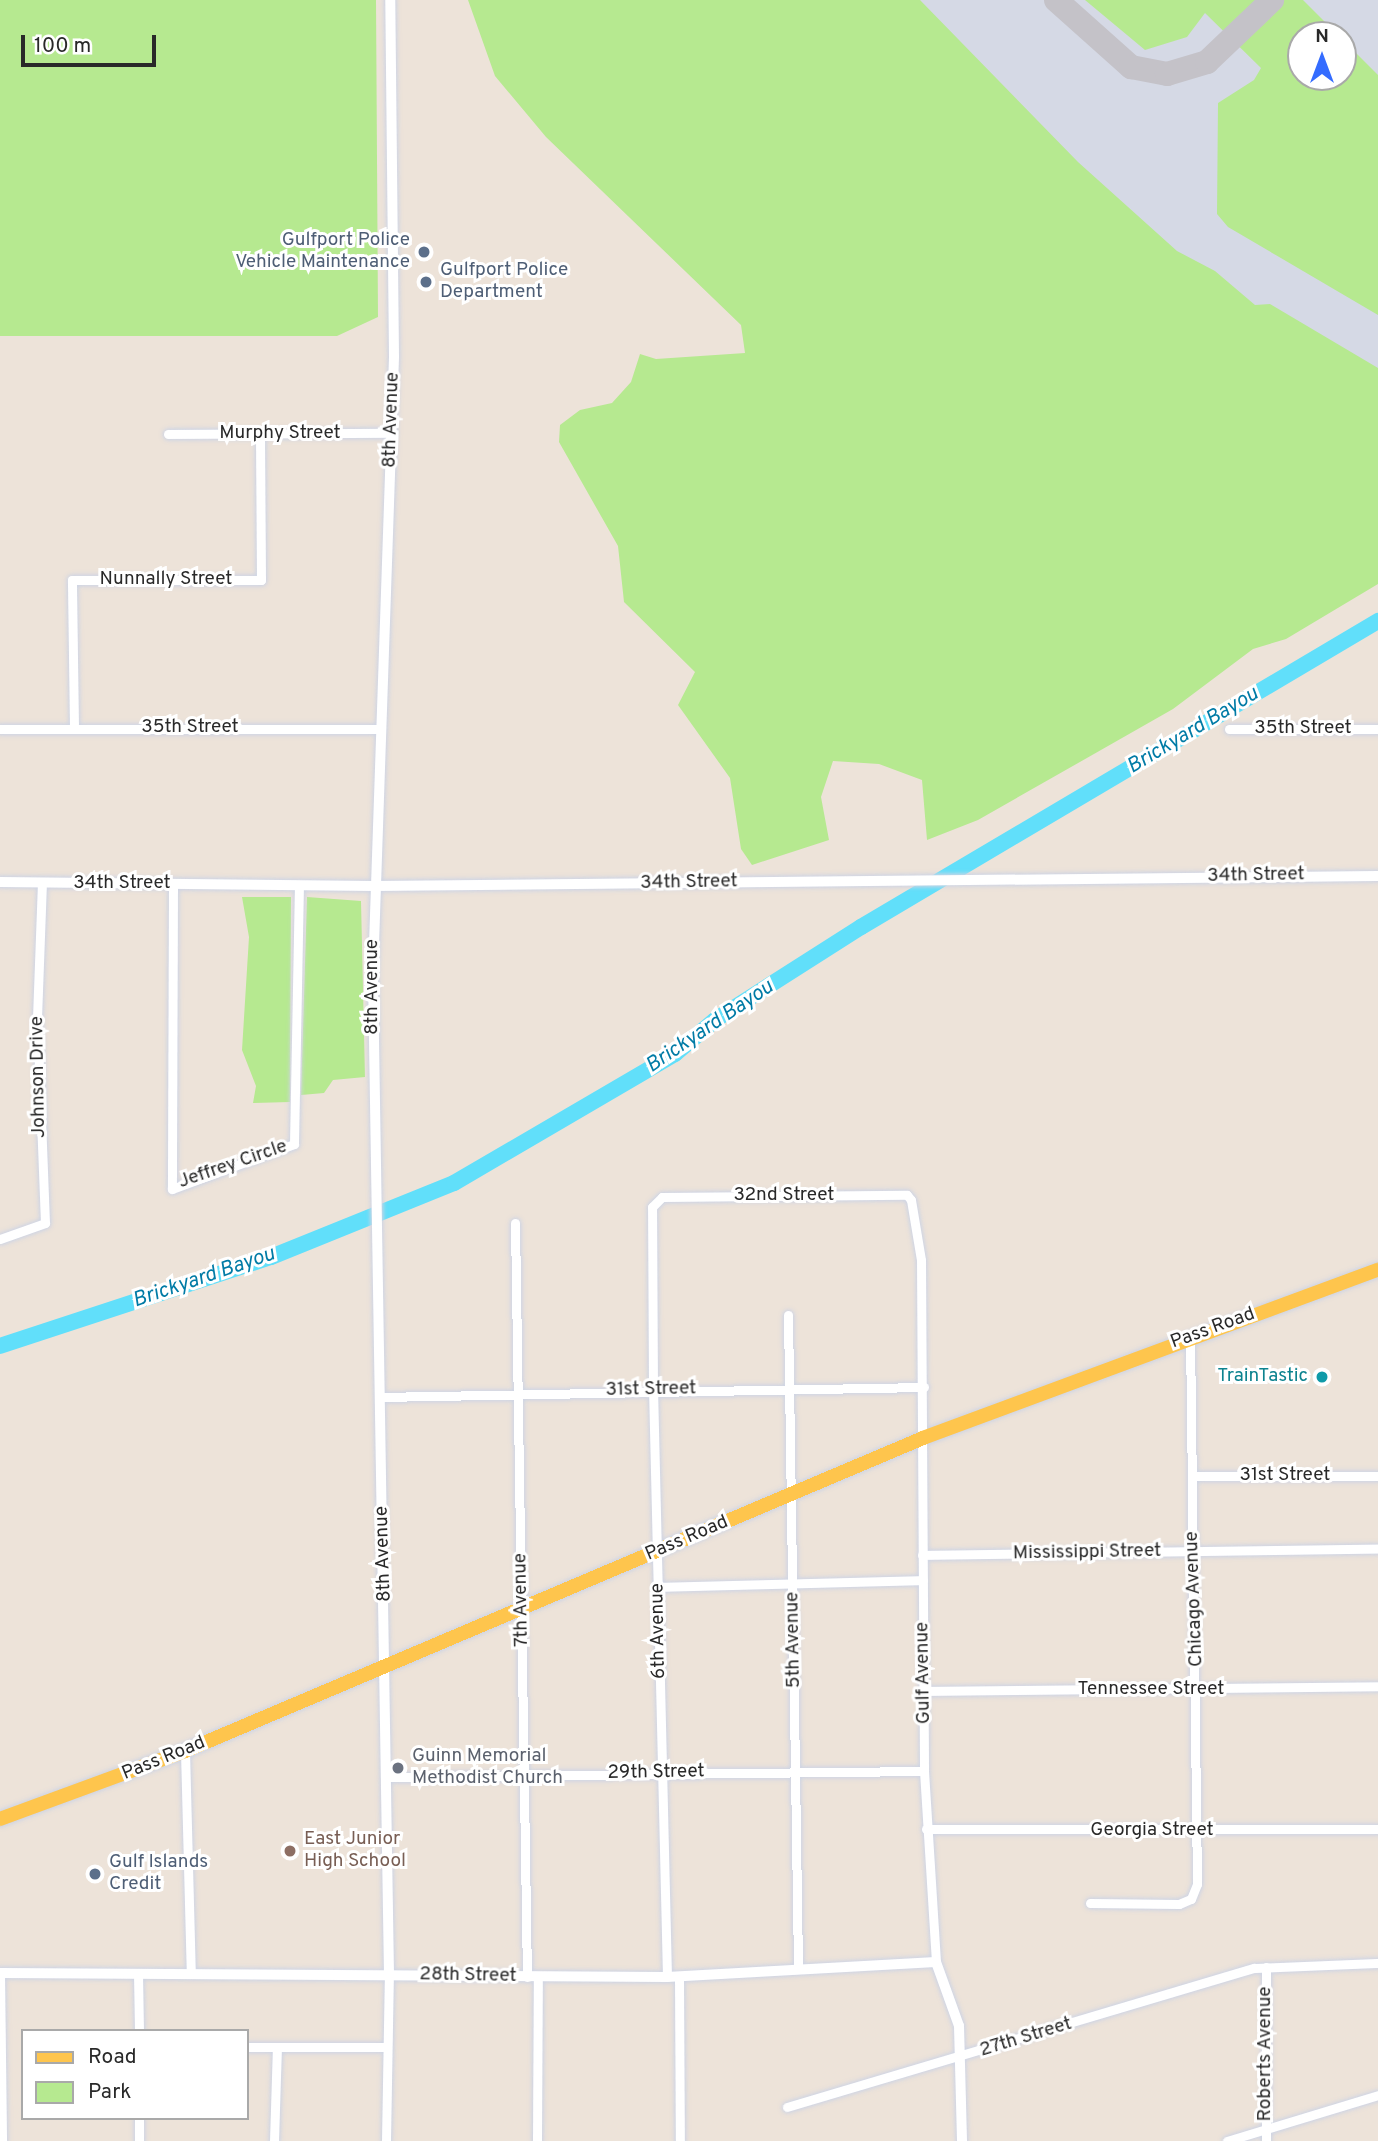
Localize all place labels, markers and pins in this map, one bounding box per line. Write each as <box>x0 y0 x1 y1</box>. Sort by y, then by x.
place label: Gulfport Police Vehicle Maintenance <box>235 230 410 274</box>
marker: Gulfport Police Vehicle Maintenance <box>416 244 432 260</box>
place label: Gulfport Police Department <box>440 260 568 304</box>
marker: Gulfport Police Department <box>418 274 434 290</box>
place label: TrainTastic <box>1217 1366 1308 1388</box>
marker: TrainTastic <box>1314 1369 1330 1385</box>
place label: Guinn Memorial Methodist Church <box>412 1746 563 1790</box>
marker: Guinn Memorial Methodist Church <box>390 1760 406 1776</box>
place label: East Junior High School <box>304 1829 406 1873</box>
marker: East Junior High School <box>282 1843 298 1859</box>
place label: Gulf Islands Credit <box>109 1852 208 1896</box>
marker: Gulf Islands Credit <box>87 1866 103 1882</box>

